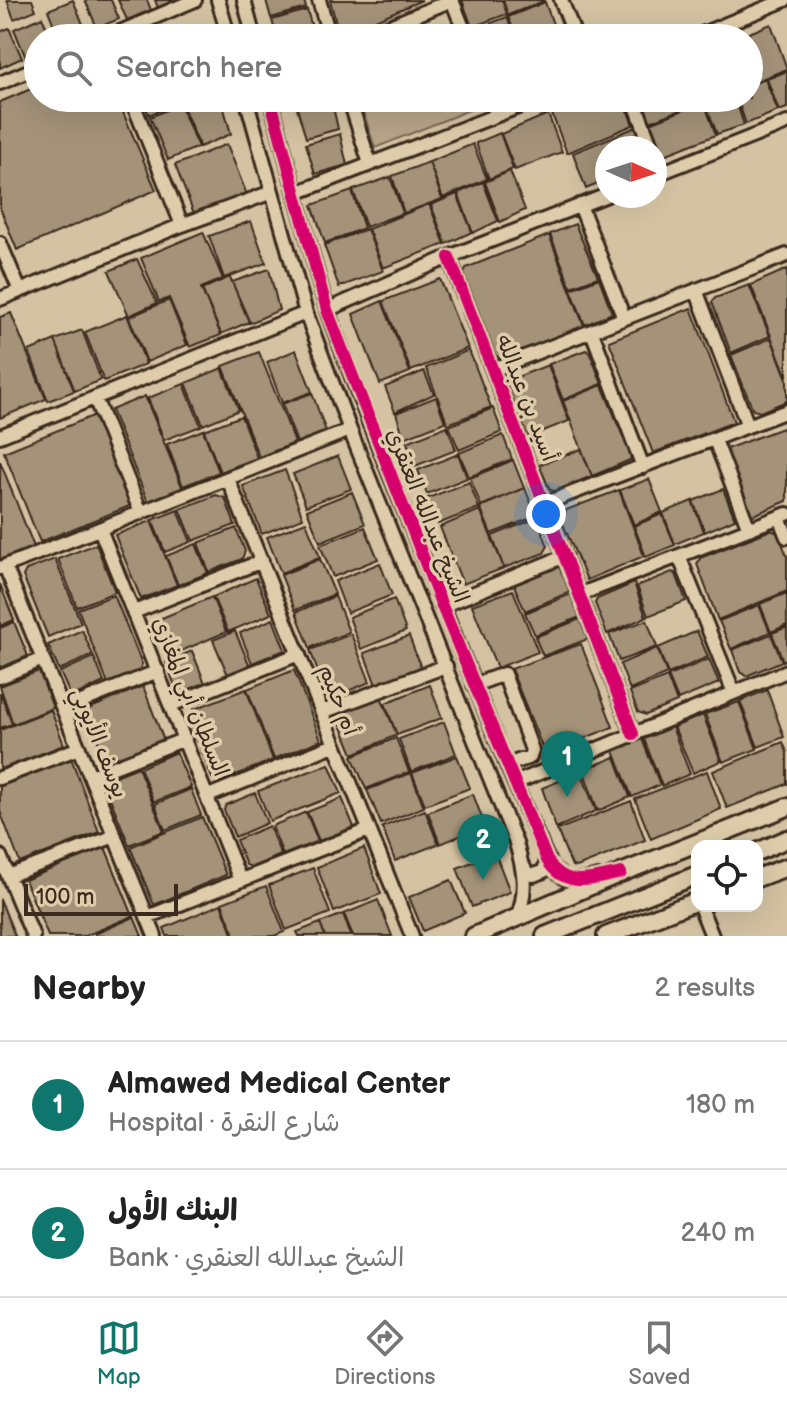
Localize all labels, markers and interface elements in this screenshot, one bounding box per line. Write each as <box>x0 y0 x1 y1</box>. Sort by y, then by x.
search box <box>24 24 763 112</box>
icon: search <box>52 46 96 90</box>
text: Search here <box>116 50 282 86</box>
north arrow <box>595 136 667 208</box>
street label: أسيد بن عبدالله <box>489 330 564 466</box>
street label: الشيخ عبدالله العنقري <box>378 425 474 608</box>
your location <box>526 494 566 534</box>
street label: السلطان أبي المغازي <box>141 613 235 783</box>
street label: أم حكيم <box>310 660 365 740</box>
street label: يوسف الأيوبي <box>60 683 136 804</box>
pin: 1 <box>541 731 593 797</box>
pin: 2 <box>457 814 509 880</box>
map controls <box>691 840 763 912</box>
button: locate <box>691 840 763 912</box>
scale bar <box>24 880 178 916</box>
text: 100 m <box>36 884 95 911</box>
text: Nearby <box>32 968 146 1009</box>
text: 2 results <box>655 973 755 1004</box>
text: Almawed Medical Center <box>108 1066 450 1102</box>
text: 1 <box>53 1090 63 1121</box>
text: 180 m <box>686 1090 755 1121</box>
text: Hospital · شارع النقرة <box>108 1108 340 1139</box>
text: البنك الأول <box>108 1193 238 1229</box>
text: 2 <box>50 1218 66 1249</box>
text: 240 m <box>680 1218 755 1249</box>
text: Bank · الشيخ عبدالله العنقري <box>108 1243 404 1274</box>
tab: Map <box>97 1316 141 1391</box>
tab: Directions <box>334 1316 435 1391</box>
tab: Saved <box>629 1316 690 1391</box>

